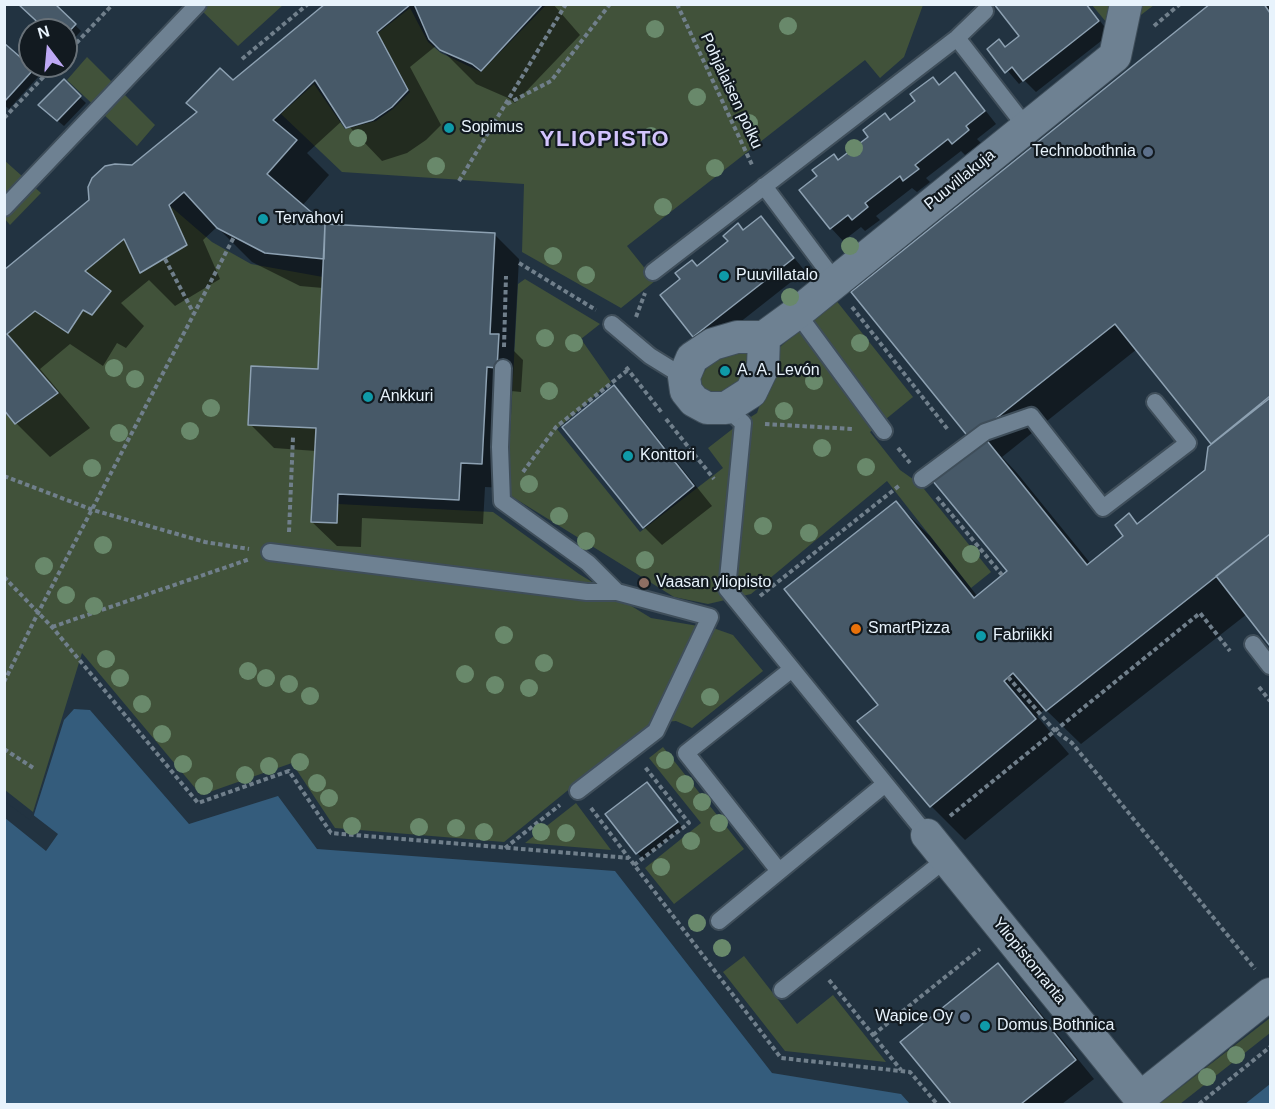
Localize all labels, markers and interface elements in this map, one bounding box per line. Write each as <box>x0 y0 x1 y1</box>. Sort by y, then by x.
north arrow <box>18 18 78 78</box>
text: N <box>36 22 51 42</box>
street label: Pohjalaisen polku <box>696 30 766 152</box>
place label: Sopimus <box>461 118 523 138</box>
marker: Sopimus <box>442 121 456 135</box>
district label: YLIOPISTO <box>540 127 670 153</box>
place label: Technobothnia <box>1032 142 1136 162</box>
marker: Technobothnia <box>1141 145 1155 159</box>
street label: Puuvillakuja <box>921 146 999 214</box>
place label: Tervahovi <box>275 209 343 229</box>
marker: Tervahovi <box>256 212 270 226</box>
place label: Puuvillatalo <box>736 266 818 286</box>
marker: Puuvillatalo <box>717 269 731 283</box>
place label: A. A. Levón <box>737 361 820 381</box>
marker: A. A. Levón <box>718 364 732 378</box>
place label: Ankkuri <box>380 387 433 407</box>
marker: Ankkuri <box>361 390 375 404</box>
place label: Konttori <box>640 446 695 466</box>
marker: Konttori <box>621 449 635 463</box>
place label: Vaasan yliopisto <box>656 573 771 593</box>
marker: Vaasan yliopisto <box>637 576 651 590</box>
place label: SmartPizza <box>868 619 950 639</box>
marker: SmartPizza <box>849 622 863 636</box>
place label: Fabriikki <box>993 626 1053 646</box>
marker: Fabriikki <box>974 629 988 643</box>
street label: Yliopistonranta <box>988 914 1070 1008</box>
place label: Wapice Oy <box>875 1007 953 1027</box>
marker: Wapice Oy <box>958 1010 972 1024</box>
place label: Domus Bothnica <box>997 1016 1114 1036</box>
marker: Domus Bothnica <box>978 1019 992 1033</box>

